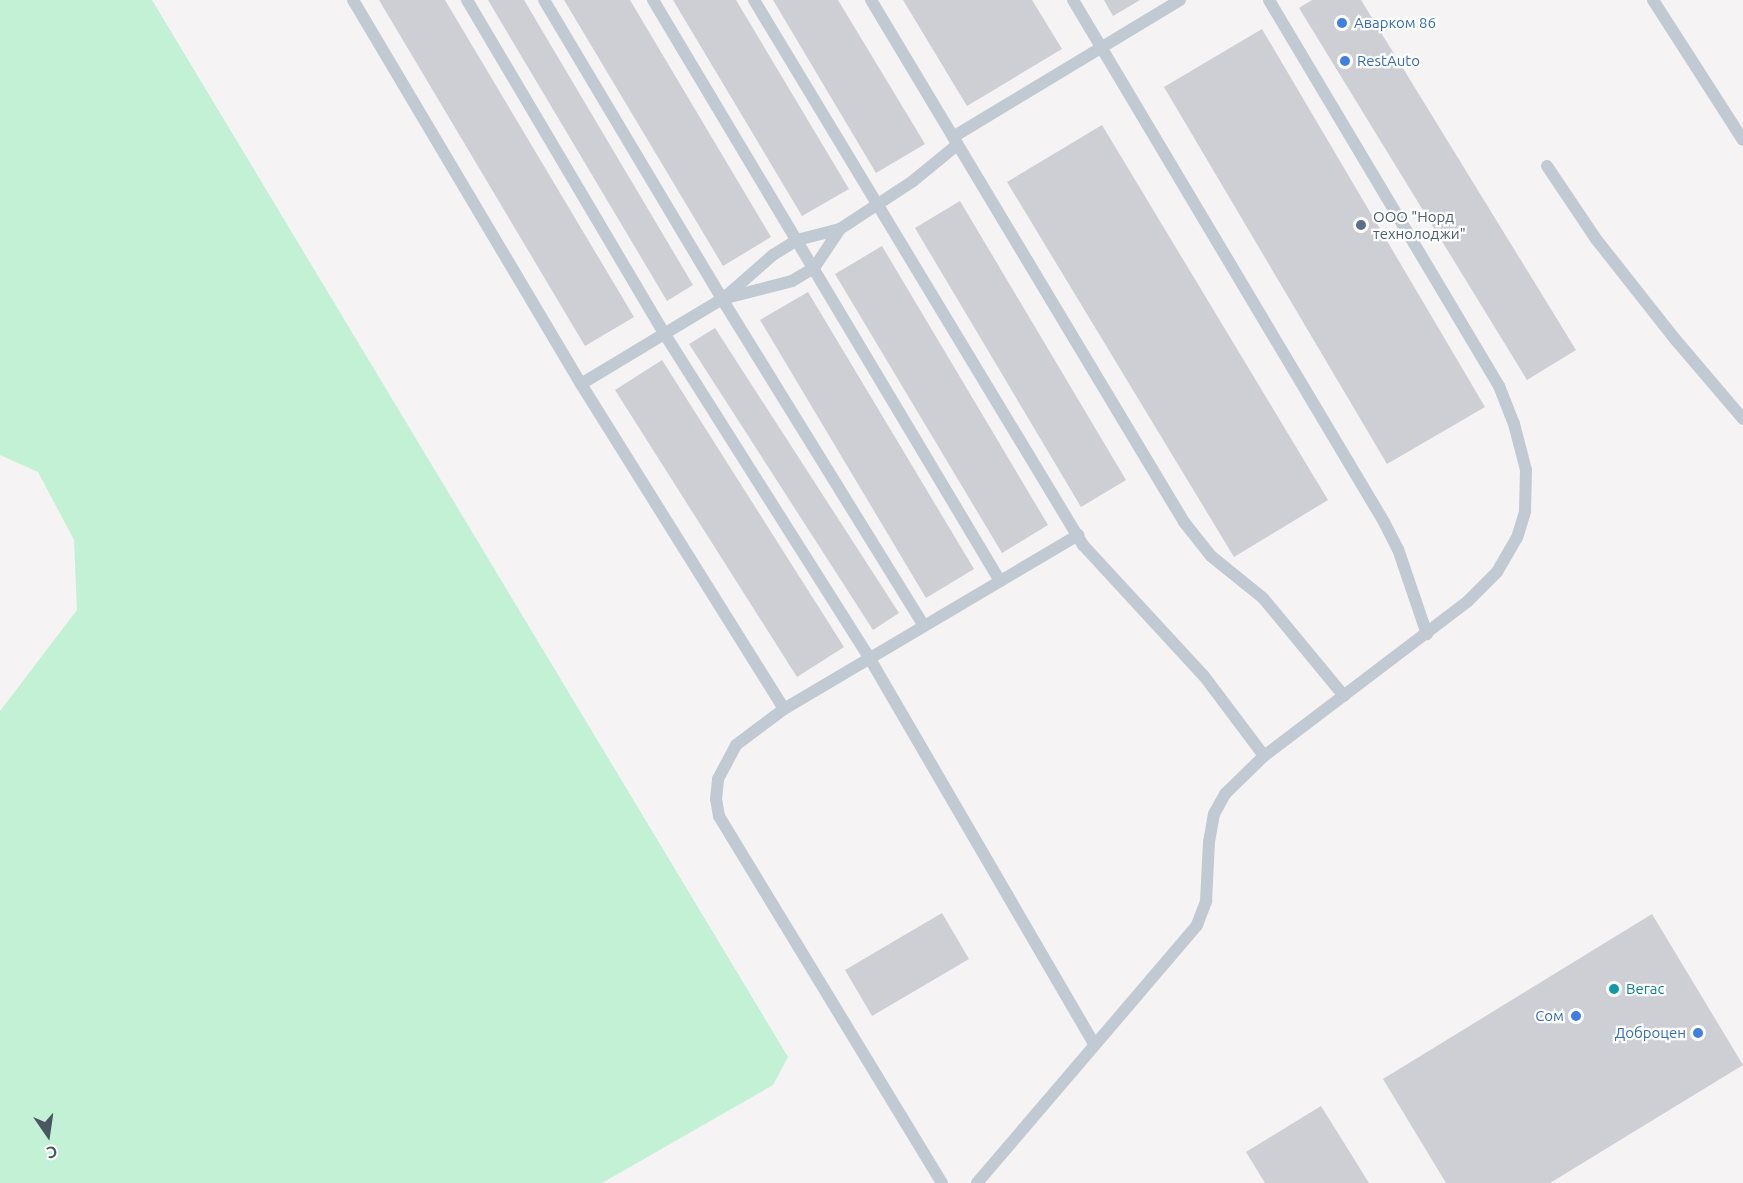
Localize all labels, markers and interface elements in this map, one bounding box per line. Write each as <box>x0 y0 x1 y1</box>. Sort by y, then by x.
place label: Аварком 86 <box>1354 14 1436 32</box>
marker: Аварком 86 <box>1335 16 1349 30</box>
place label: RestAuto <box>1357 52 1420 70</box>
marker: RestAuto <box>1338 54 1352 68</box>
place label: ООО "Норд технолоджи" <box>1373 207 1466 242</box>
marker: ООО "Норд технолоджи" <box>1354 218 1368 232</box>
place label: Вегас <box>1626 980 1665 998</box>
marker: Вегас <box>1607 982 1621 996</box>
place label: Сом <box>1535 1007 1564 1025</box>
marker: Сом <box>1569 1009 1583 1023</box>
place label: Доброцен <box>1615 1024 1686 1042</box>
marker: Доброцен <box>1691 1026 1705 1040</box>
north arrow <box>18 1105 78 1165</box>
text: С <box>45 1143 59 1162</box>

